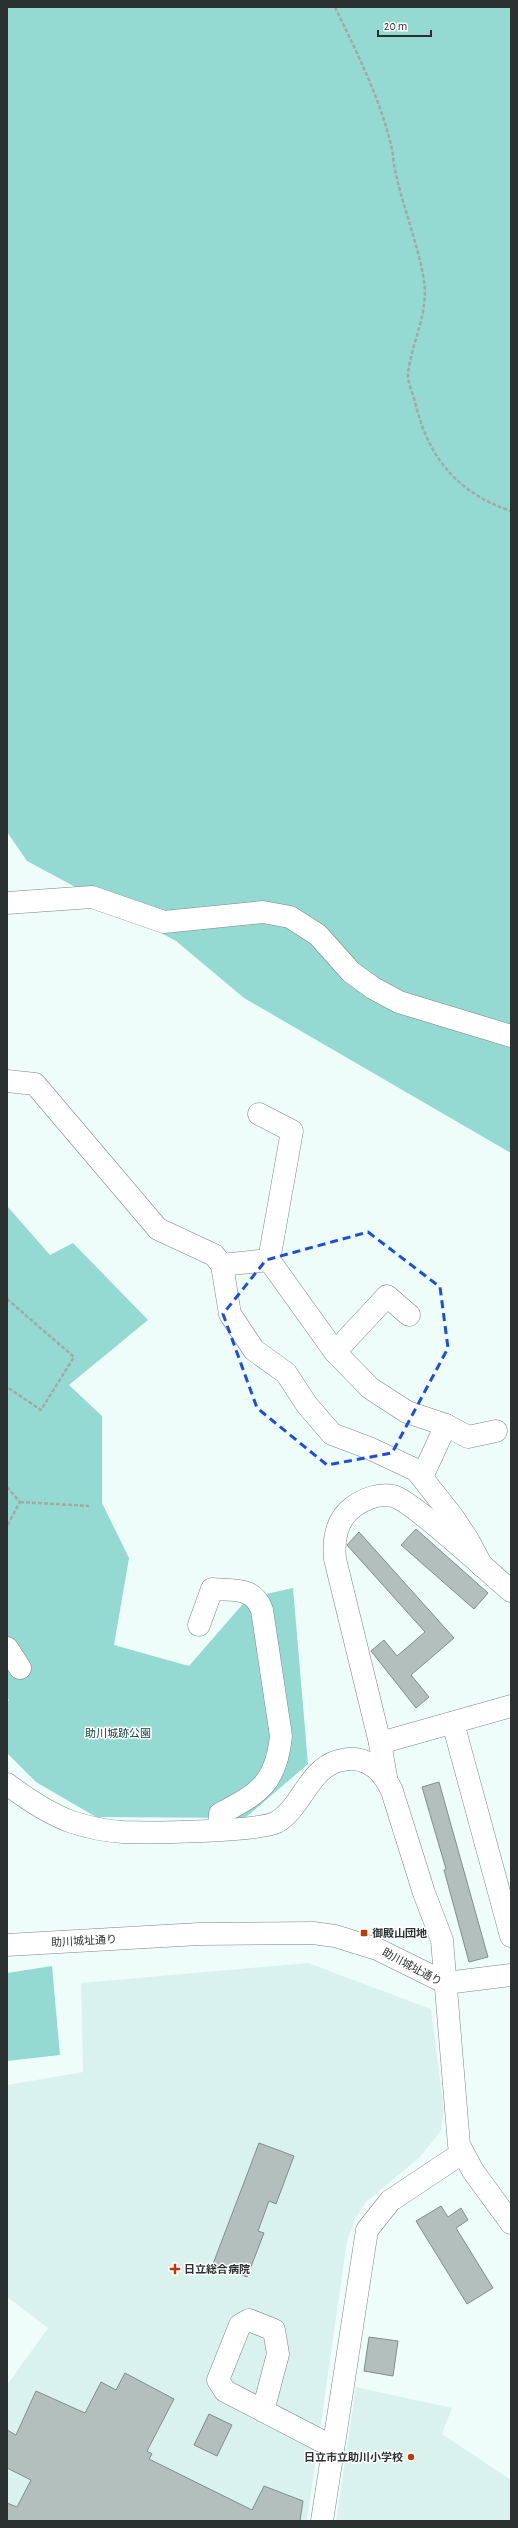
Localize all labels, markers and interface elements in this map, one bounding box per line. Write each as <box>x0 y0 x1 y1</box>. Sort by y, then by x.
scale bar <box>378 12 431 38</box>
text: 20 m <box>384 20 407 32</box>
park label: 助川城跡公園 <box>85 1727 151 1739</box>
place label: 御殿山団地 <box>372 1927 427 1939</box>
marker: 御殿山団地 <box>359 1928 369 1938</box>
street label: 助川城址通り <box>51 1933 117 1948</box>
street label: 助川城址通り <box>380 1946 444 1987</box>
marker: 日立総合病院 <box>169 2263 181 2275</box>
place label: 日立総合病院 <box>184 2263 250 2275</box>
place label: 日立市立助川小学校 <box>304 2451 403 2463</box>
marker: 日立市立助川小学校 <box>406 2452 416 2462</box>

